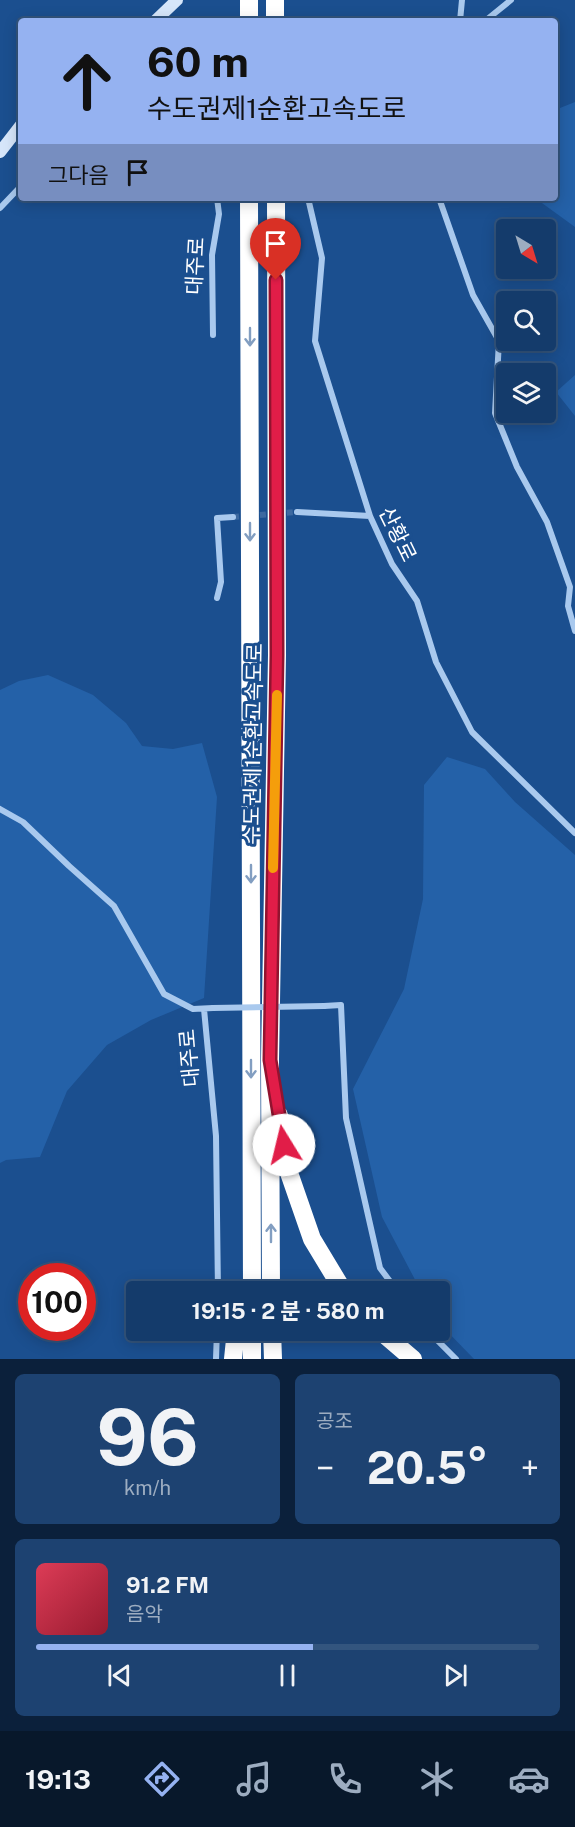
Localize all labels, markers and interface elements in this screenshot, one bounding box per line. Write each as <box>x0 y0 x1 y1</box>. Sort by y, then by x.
text: 60 m <box>147 37 249 86</box>
icon: ahead <box>48 42 126 120</box>
text: 수도권제1순환고속도로 <box>147 92 406 124</box>
icon: arrive <box>121 156 154 189</box>
text: 그다음 <box>48 162 109 188</box>
pin <box>250 218 301 280</box>
north arrow <box>496 219 556 279</box>
map controls <box>496 219 556 423</box>
icon: arrive <box>259 227 292 260</box>
street label: 대주로 <box>181 236 209 296</box>
button: search <box>496 291 556 351</box>
one-way arrow <box>244 327 256 347</box>
button: layers <box>496 363 556 423</box>
street label: 산황로 <box>374 502 422 566</box>
one-way arrow <box>244 522 256 542</box>
street label: 수도권제1순환고속도로 <box>239 643 267 845</box>
one-way arrow <box>245 864 257 884</box>
street label: 대주로 <box>174 1028 204 1088</box>
one-way arrow <box>245 1059 257 1079</box>
position arrow <box>252 1113 316 1177</box>
one-way arrow <box>265 1224 277 1244</box>
speed limit sign: 100 <box>18 1263 96 1341</box>
text: 19:15 · 2 분 · 580 m <box>192 1298 384 1324</box>
text: 96 <box>96 1391 199 1483</box>
text: 공조 <box>316 1409 353 1433</box>
text: 20.5° <box>367 1441 488 1494</box>
text: − <box>316 1449 334 1487</box>
text: + <box>521 1449 539 1487</box>
text: km/h <box>124 1476 171 1500</box>
text: 91.2 FM <box>126 1572 209 1598</box>
text: 음악 <box>126 1602 163 1626</box>
icon: previous <box>103 1659 136 1692</box>
icon: pause <box>271 1659 304 1692</box>
icon: next <box>439 1659 472 1692</box>
icon: directions <box>141 1758 183 1800</box>
icon: music <box>233 1758 275 1800</box>
icon: phone <box>324 1758 366 1800</box>
icon: climate <box>416 1758 458 1800</box>
icon: car <box>508 1758 550 1800</box>
text: 19:13 <box>25 1763 91 1795</box>

